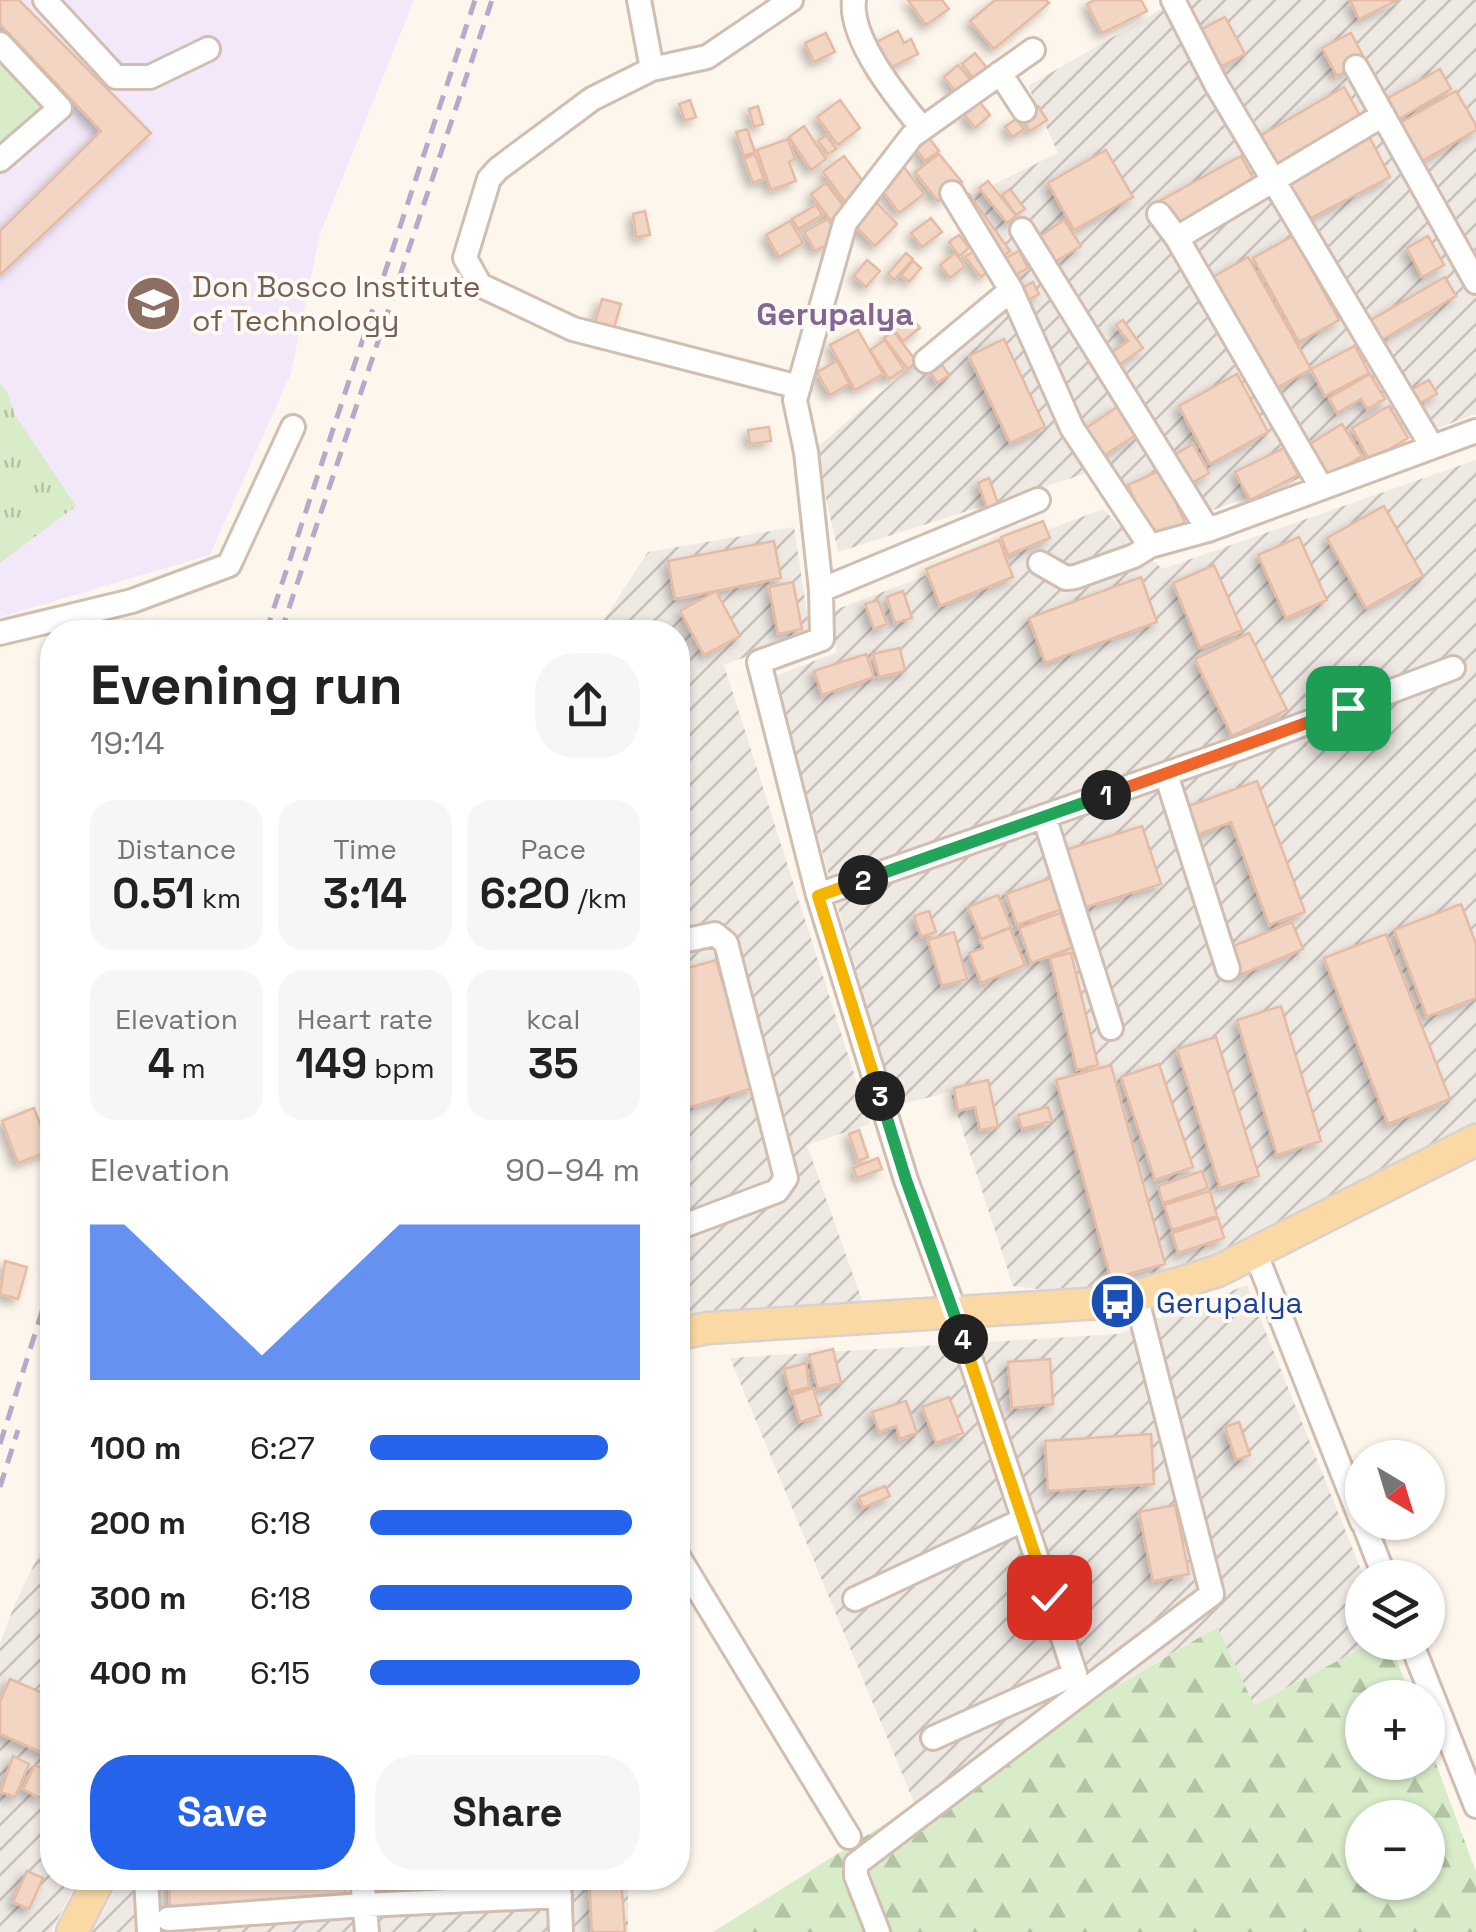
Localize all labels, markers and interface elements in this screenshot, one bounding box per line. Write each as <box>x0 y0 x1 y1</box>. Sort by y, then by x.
place label: Don Bosco Institute of Technology <box>192 267 480 340</box>
school or university icon: Don Bosco Institute of Technology <box>123 273 183 333</box>
district label: Gerupalya <box>756 294 914 334</box>
text: Evening run <box>90 650 403 720</box>
button: share <box>535 653 640 758</box>
pin <box>1306 666 1391 751</box>
icon: arrive <box>1321 681 1376 736</box>
text: 19:14 <box>90 723 164 763</box>
pin: 1 <box>1081 770 1131 820</box>
text: 1 <box>1100 777 1112 813</box>
text: Distance <box>117 831 236 867</box>
text: Time <box>333 831 397 867</box>
text: Pace <box>521 831 586 867</box>
pin: 2 <box>838 855 888 905</box>
text: 2 <box>855 862 871 898</box>
text: 0.51 <box>112 867 195 920</box>
text: 3:14 <box>323 867 407 920</box>
text: 6:20 <box>480 867 570 920</box>
text: km <box>195 880 241 916</box>
text: /km <box>570 880 627 916</box>
text: Elevation <box>115 1001 238 1037</box>
text: Heart rate <box>297 1001 433 1037</box>
text: kcal <box>526 1001 580 1037</box>
text: 4 <box>148 1037 174 1090</box>
text: 149 <box>295 1037 367 1090</box>
text: 35 <box>528 1037 579 1090</box>
text: m <box>174 1050 206 1086</box>
text: bpm <box>367 1050 434 1086</box>
pin: 3 <box>855 1071 905 1121</box>
text: 3 <box>871 1078 889 1114</box>
text: Elevation <box>90 1150 230 1190</box>
text: 90–94 m <box>505 1150 640 1190</box>
bus stop icon: Gerupalya <box>1087 1272 1147 1332</box>
place label: Gerupalya <box>1156 1283 1303 1322</box>
pin: 4 <box>938 1314 988 1364</box>
text: 4 <box>954 1321 972 1357</box>
text: 100 m <box>90 1428 181 1468</box>
text: 6:27 <box>250 1428 315 1468</box>
north arrow <box>1345 1440 1445 1540</box>
map controls <box>1345 1440 1445 1900</box>
text: 200 m <box>90 1503 186 1543</box>
text: 6:18 <box>250 1503 311 1543</box>
pin <box>1007 1555 1092 1640</box>
button: layers <box>1345 1560 1445 1660</box>
icon: check <box>1022 1570 1077 1625</box>
text: 300 m <box>90 1578 186 1618</box>
text: 6:18 <box>250 1578 311 1618</box>
text: 400 m <box>90 1653 187 1693</box>
text: 6:15 <box>250 1653 310 1693</box>
button: + <box>1345 1680 1445 1780</box>
button: Save <box>90 1755 355 1870</box>
button: Share <box>375 1755 640 1870</box>
button: − <box>1345 1800 1445 1900</box>

